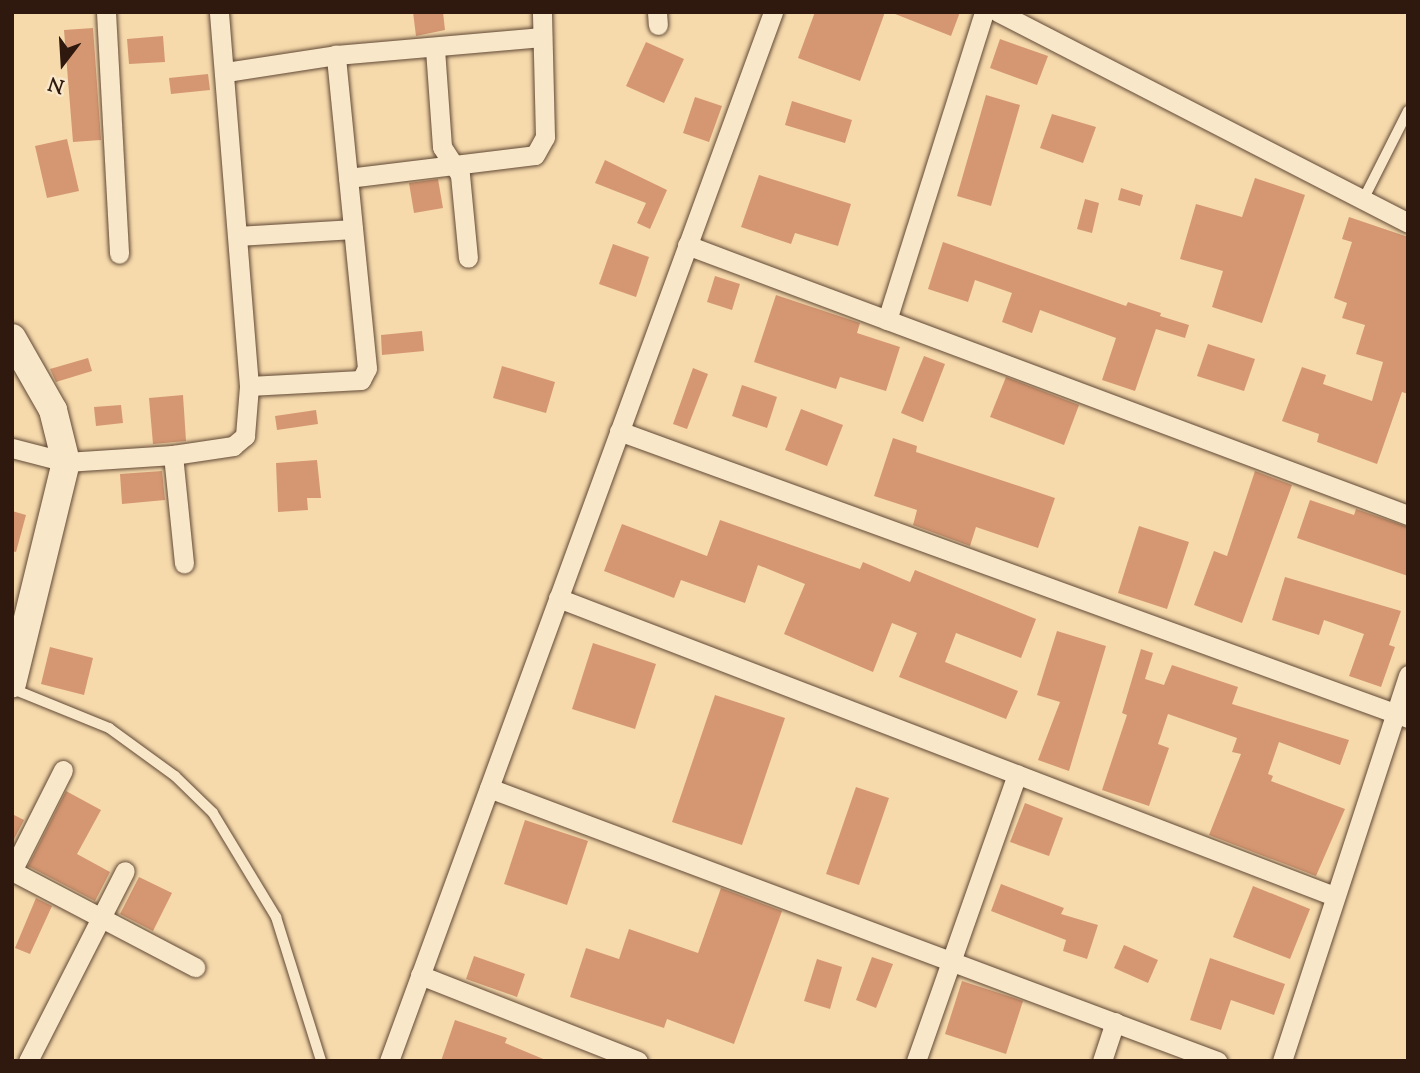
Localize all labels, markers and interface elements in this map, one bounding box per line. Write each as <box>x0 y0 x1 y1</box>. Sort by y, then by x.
north arrow <box>28 28 98 98</box>
text: N <box>46 68 68 99</box>

